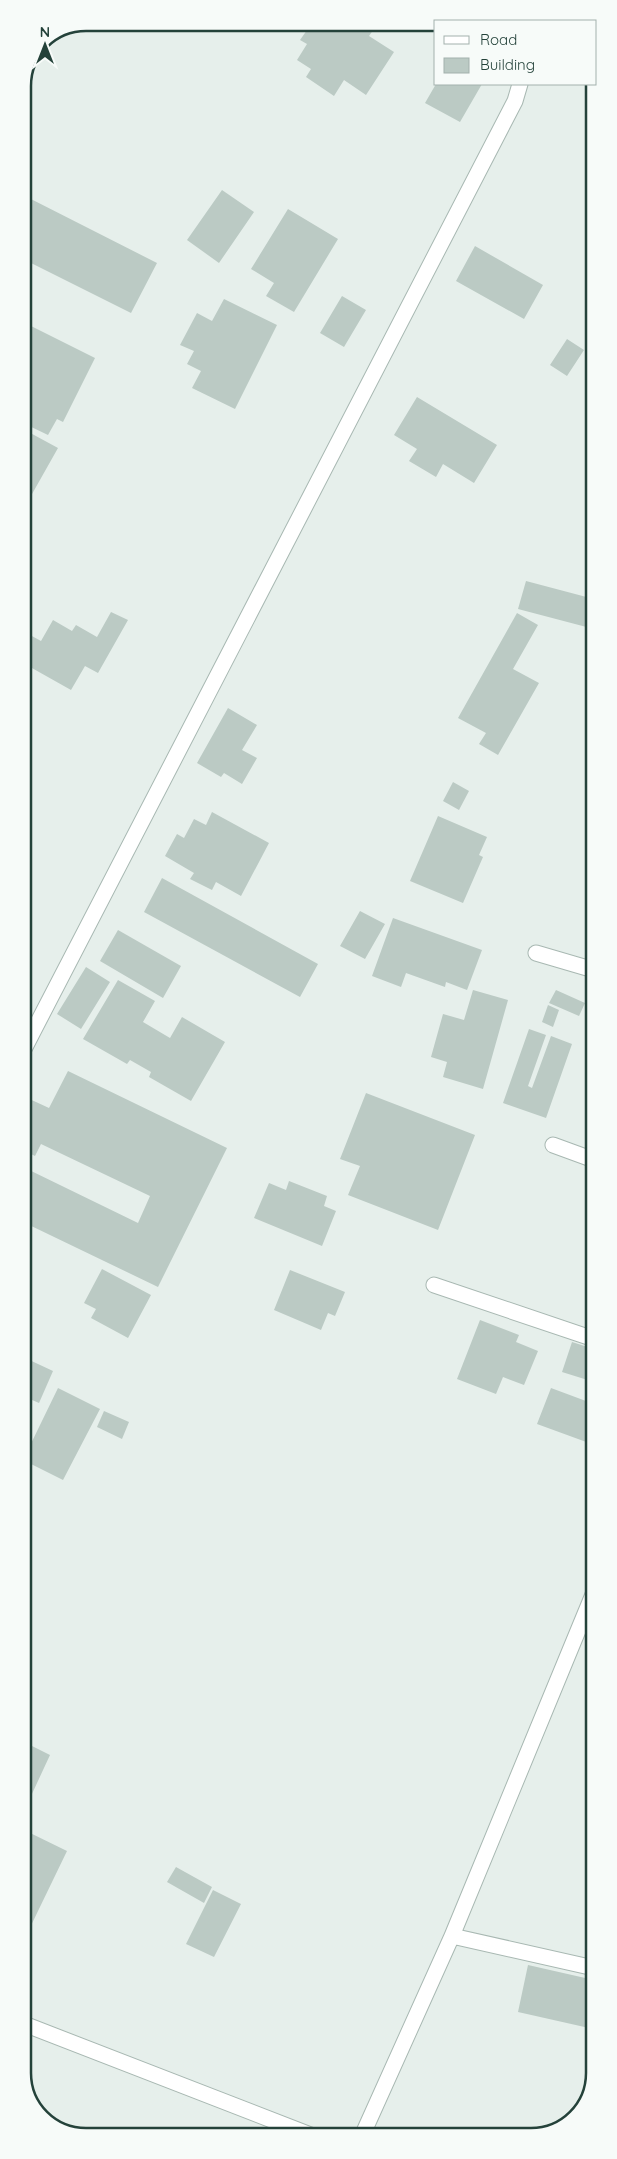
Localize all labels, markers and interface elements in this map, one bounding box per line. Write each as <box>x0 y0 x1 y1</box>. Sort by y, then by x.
north arrow <box>20 20 70 70</box>
legend <box>434 20 597 85</box>
text: N <box>40 23 50 41</box>
text: Road <box>480 30 517 49</box>
text: Building <box>480 55 535 74</box>

